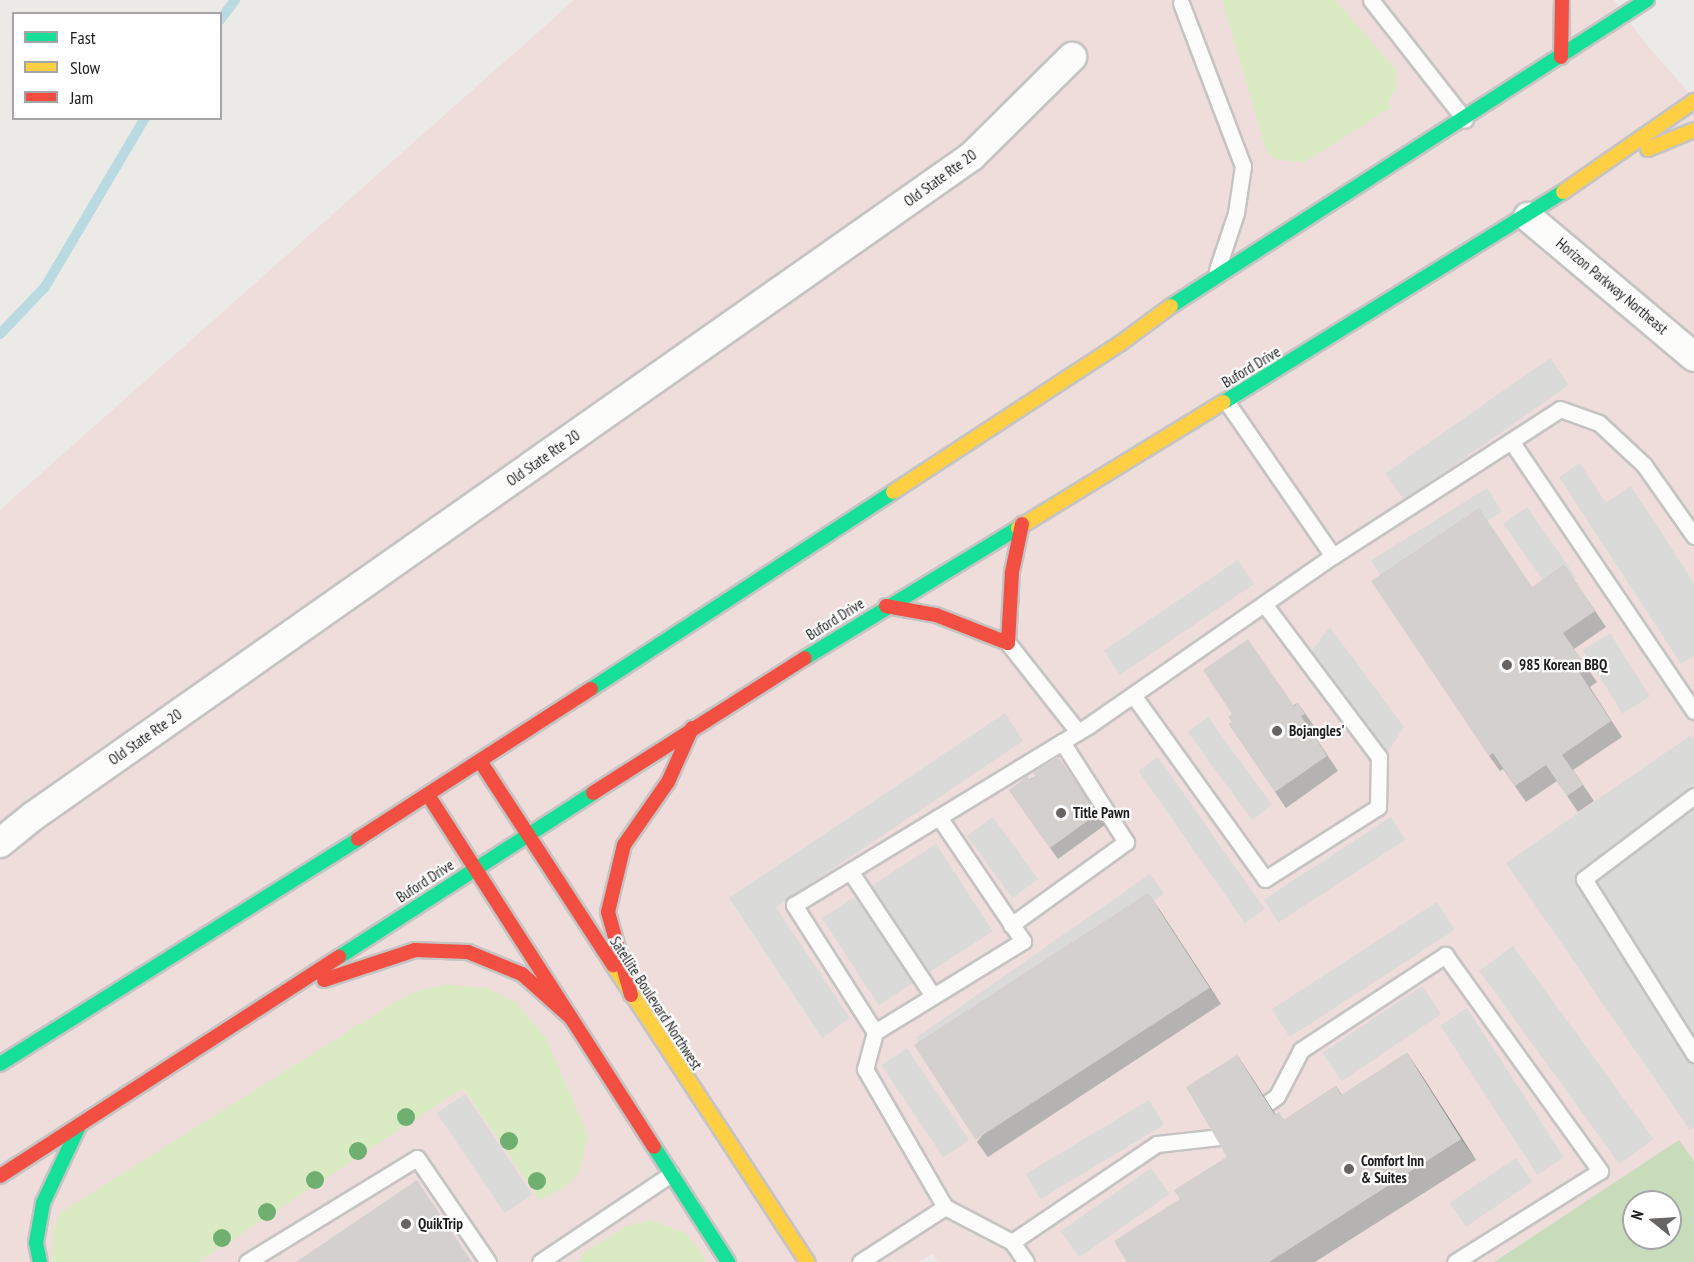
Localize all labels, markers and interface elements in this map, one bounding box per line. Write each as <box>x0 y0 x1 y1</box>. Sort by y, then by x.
legend <box>12 12 222 120</box>
text: Fast <box>70 26 96 49</box>
text: Slow <box>70 56 100 79</box>
text: Jam <box>70 86 93 109</box>
street label: Old State Rte 20 <box>900 146 980 210</box>
street label: Horizon Parkway Northeast <box>1552 234 1672 338</box>
street label: Buford Drive <box>1219 343 1283 391</box>
street label: Old State Rte 20 <box>503 426 583 490</box>
street label: Buford Drive <box>803 594 867 644</box>
place label: 985 Korean BBQ <box>1519 656 1607 674</box>
marker: 985 Korean BBQ <box>1500 658 1514 672</box>
street label: Old State Rte 20 <box>105 705 185 769</box>
place label: Bojangles' <box>1289 722 1345 740</box>
marker: Bojangles' <box>1270 724 1284 738</box>
place label: Title Pawn <box>1073 804 1130 822</box>
marker: Title Pawn <box>1054 806 1068 820</box>
street label: Buford Drive <box>393 856 457 906</box>
street label: Satellite Boulevard Northwest <box>606 933 706 1073</box>
place label: Comfort Inn & Suites <box>1361 1151 1424 1186</box>
marker: Comfort Inn & Suites <box>1342 1162 1356 1176</box>
north arrow <box>1622 1190 1682 1250</box>
text: N <box>1626 1208 1648 1222</box>
place label: QuikTrip <box>418 1215 463 1233</box>
marker: QuikTrip <box>399 1217 413 1231</box>

